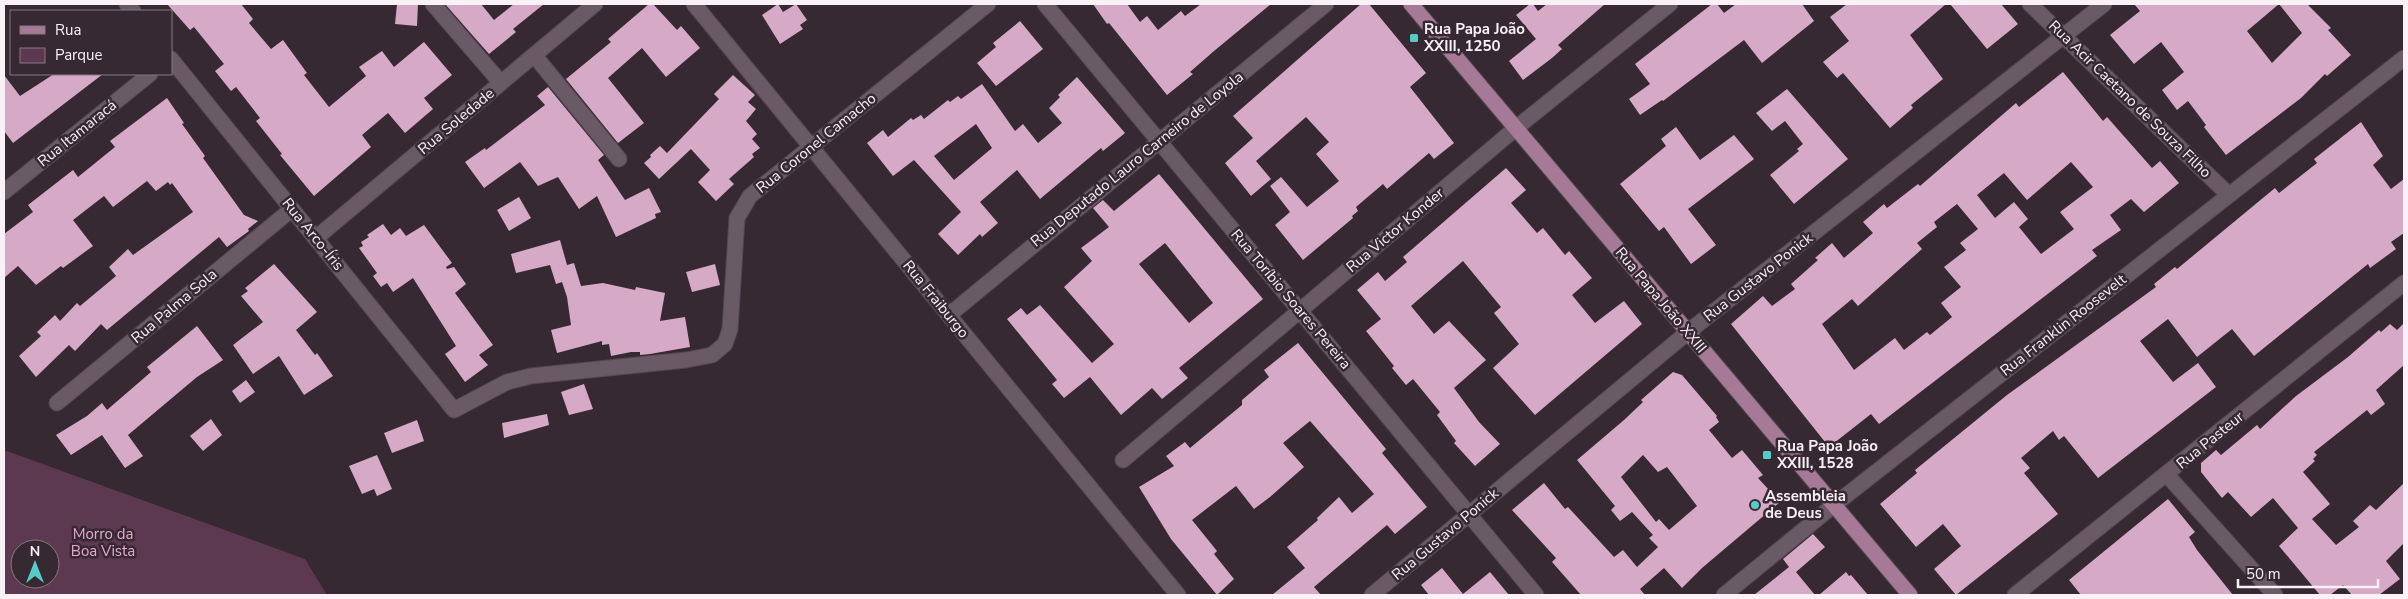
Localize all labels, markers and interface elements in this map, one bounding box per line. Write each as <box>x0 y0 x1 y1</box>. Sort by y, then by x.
legend <box>10 10 172 75</box>
street label: Rua Acir Caetano de Souza Filho <box>2044 16 2216 182</box>
place label: Rua Papa João XXIII, 1250 <box>1423 19 1525 56</box>
text: Rua <box>55 20 81 40</box>
marker: Rua Papa João XXIII, 1250 <box>1408 32 1420 44</box>
text: Parque <box>55 45 103 65</box>
street label: Rua Deputado Lauro Carneiro de Loyola <box>1026 67 1248 251</box>
street label: Rua Soledade <box>414 83 498 159</box>
street label: Rua Coronel Camacho <box>752 88 880 198</box>
street label: Rua Itamaracá <box>33 95 121 171</box>
street label: Rua Victor Konder <box>1342 183 1449 277</box>
street label: Rua Arco-Íris <box>278 193 348 275</box>
street label: Rua Toríbio Soares Pereira <box>1226 225 1356 373</box>
street label: Rua Gustavo Ponick <box>1699 228 1817 326</box>
street label: Rua Papa João XXIII <box>1611 243 1711 357</box>
street label: Rua Fraiburgo <box>898 256 974 342</box>
street label: Rua Palma Sola <box>127 264 221 348</box>
street label: Rua Franklin Roosevelt <box>1996 269 2131 380</box>
street label: Rua Pasteur <box>2172 406 2248 473</box>
place label: Rua Papa João XXIII, 1528 <box>1776 436 1878 473</box>
marker: Rua Papa João XXIII, 1528 <box>1761 449 1773 461</box>
street label: Rua Gustavo Ponick <box>1387 483 1503 585</box>
place label: Assembleia de Deus <box>1765 486 1846 523</box>
marker: Assembleia de Deus <box>1749 499 1761 511</box>
park label: Morro da Boa Vista <box>71 524 135 561</box>
north arrow <box>10 539 60 589</box>
text: N <box>30 542 40 561</box>
scale bar <box>2238 556 2378 588</box>
text: 50 m <box>2246 564 2281 584</box>

